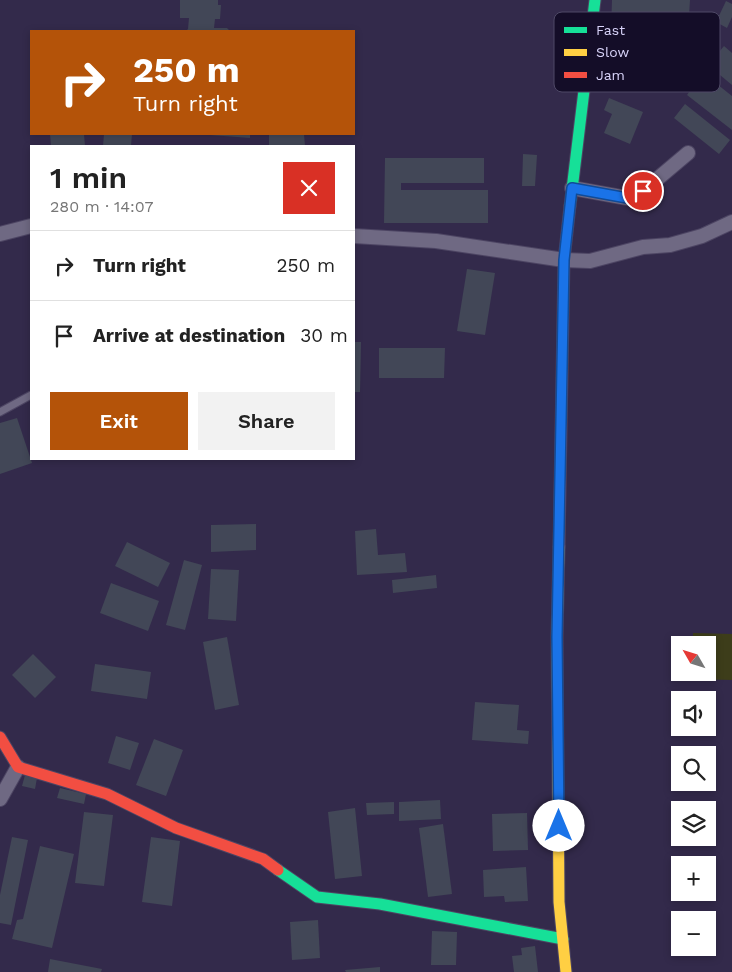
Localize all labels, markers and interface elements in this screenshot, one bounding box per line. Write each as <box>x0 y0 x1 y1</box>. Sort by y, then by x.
legend <box>554 12 720 92</box>
text: Fast <box>596 22 625 38</box>
text: Slow <box>596 44 629 60</box>
text: 250 m <box>133 49 240 91</box>
icon: right <box>50 50 115 115</box>
text: Jam <box>596 67 625 83</box>
text: Turn right <box>133 91 238 116</box>
text: 1 min <box>50 160 127 195</box>
button: close <box>283 162 335 214</box>
pin <box>622 170 664 212</box>
icon: arrive <box>629 177 657 205</box>
text: 280 m · 14:07 <box>50 197 153 216</box>
icon: right <box>50 252 78 280</box>
text: Turn right <box>93 254 186 277</box>
text: 250 m <box>276 254 335 277</box>
icon: arrive <box>50 322 78 350</box>
text: Arrive at destination <box>93 324 285 347</box>
text: 30 m <box>300 324 348 347</box>
button: Exit <box>50 392 188 450</box>
button: Share <box>198 392 335 450</box>
north arrow <box>671 636 716 681</box>
map controls <box>671 636 716 956</box>
button: sound <box>671 691 716 736</box>
button: search <box>671 746 716 791</box>
position arrow <box>532 799 584 851</box>
button: layers <box>671 801 716 846</box>
button: + <box>671 856 716 901</box>
button: − <box>671 911 716 956</box>

